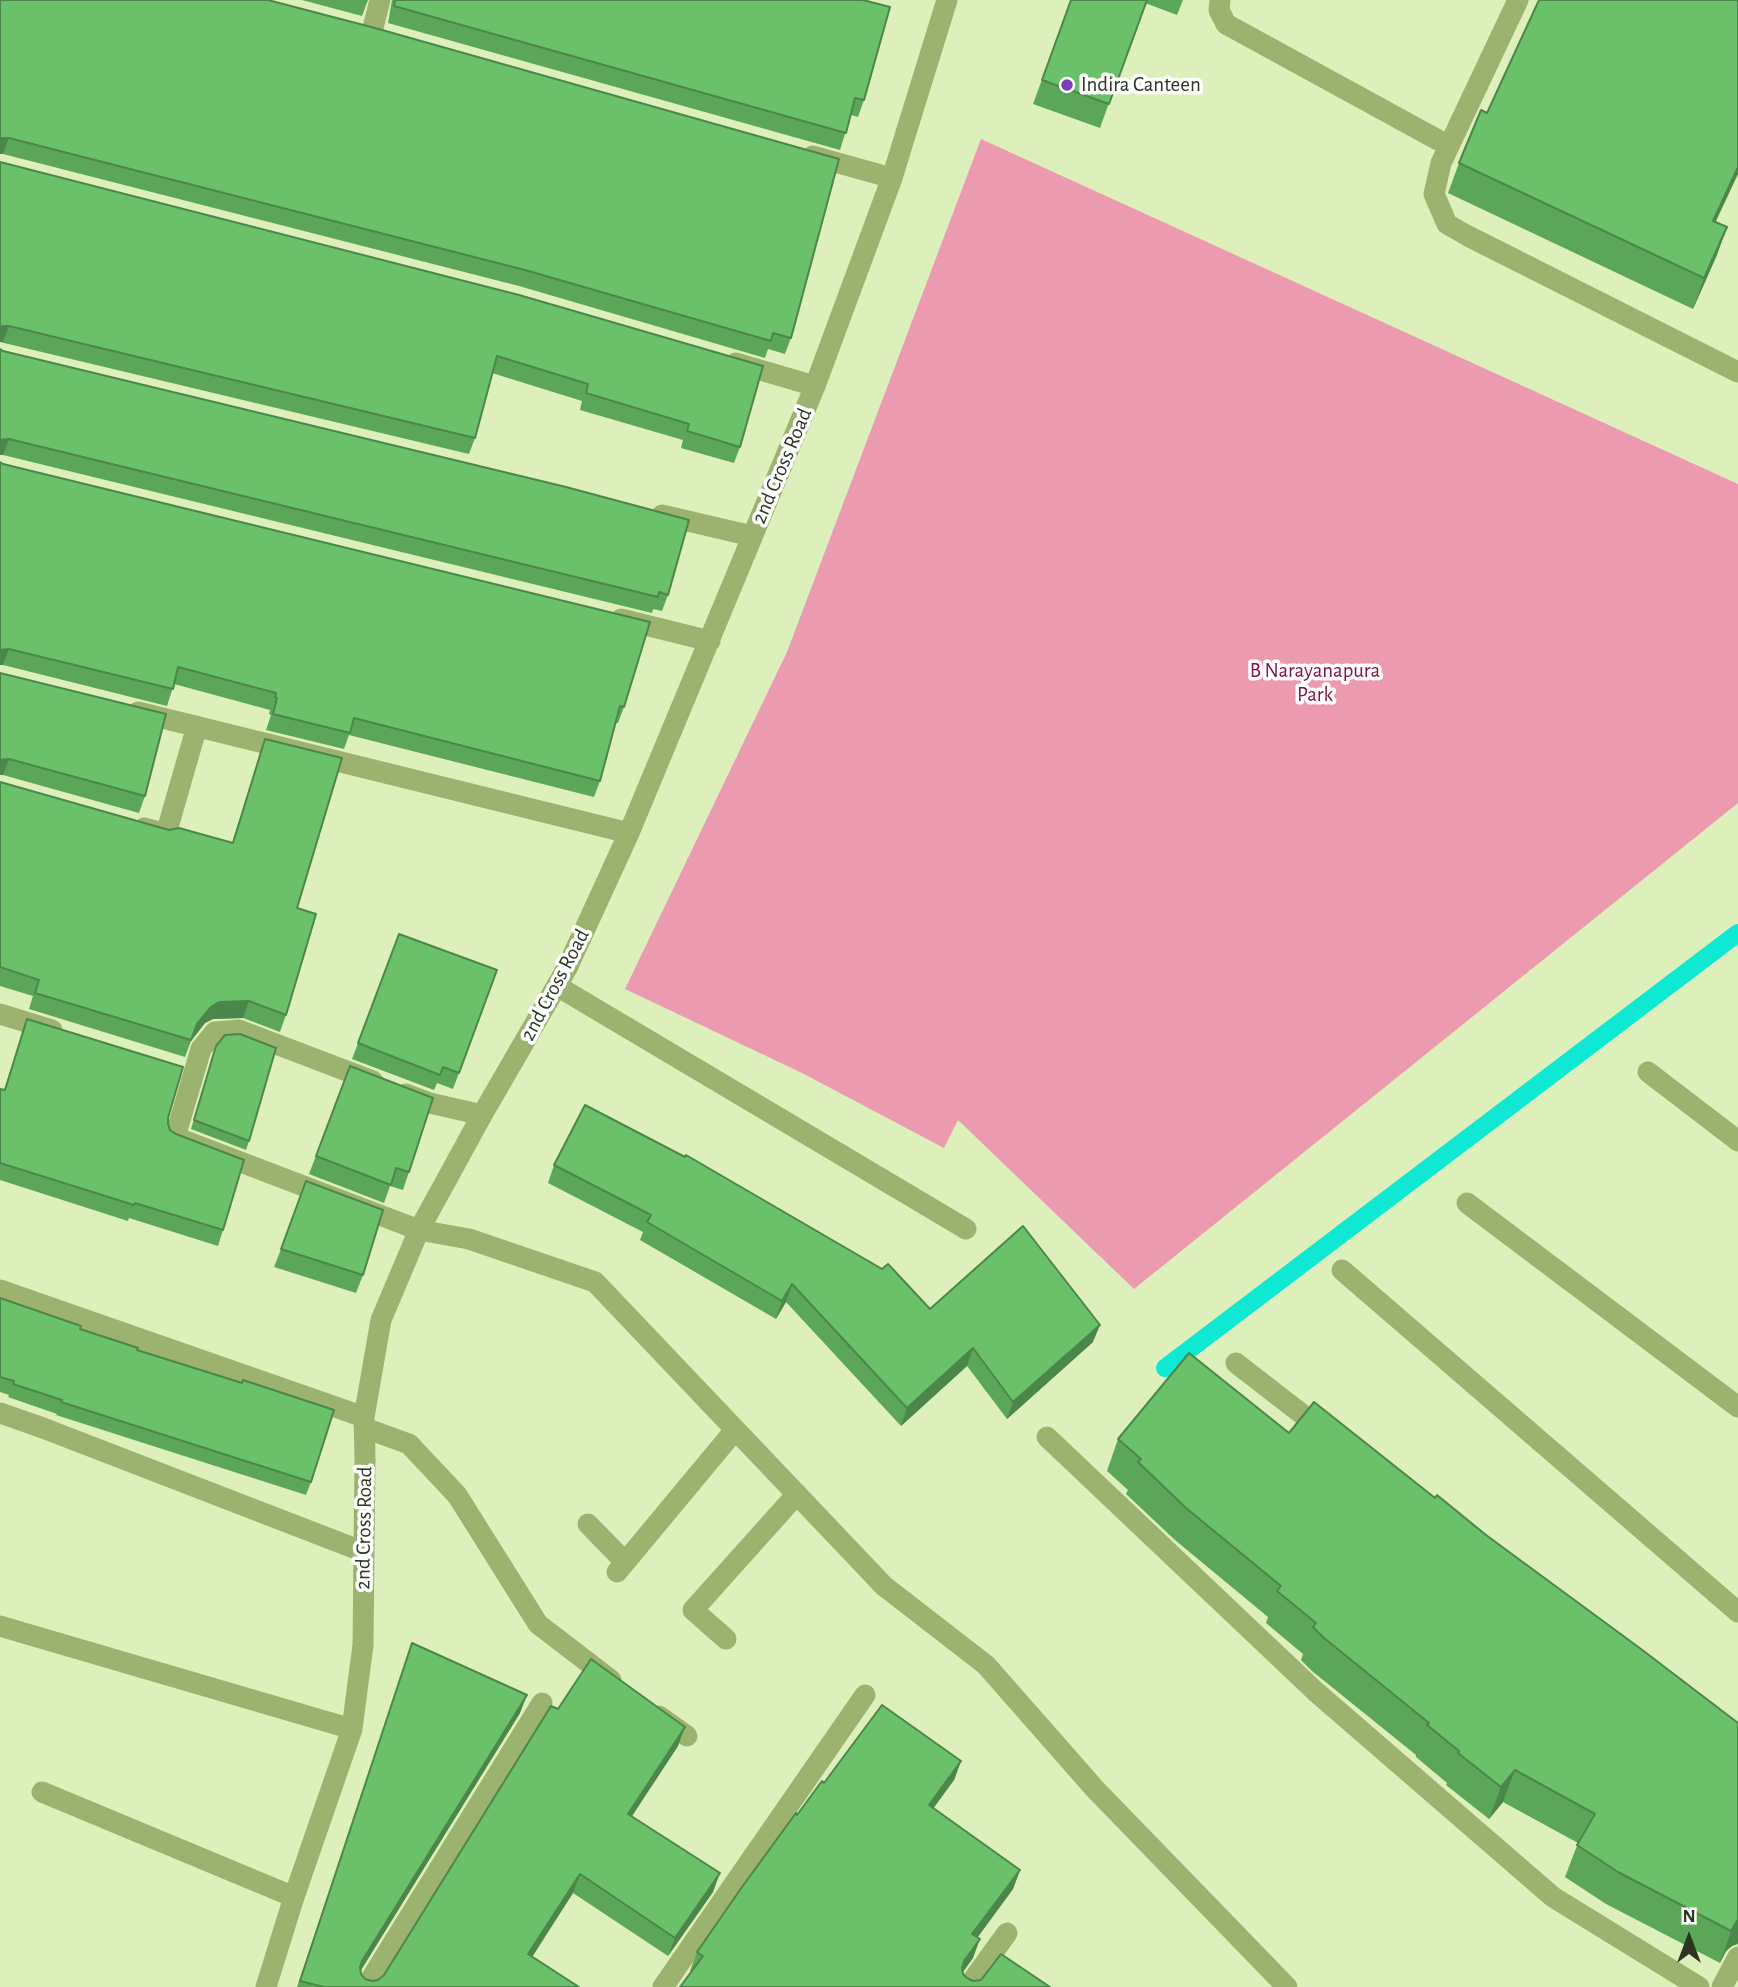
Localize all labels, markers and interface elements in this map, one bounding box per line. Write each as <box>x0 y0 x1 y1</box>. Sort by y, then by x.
place label: Indira Canteen <box>1081 72 1201 98</box>
marker: Indira Canteen <box>1059 77 1075 93</box>
street label: 2nd Cross Road <box>746 404 818 528</box>
park label: B Narayanapura Park <box>1250 658 1380 708</box>
street label: 2nd Cross Road <box>515 925 595 1045</box>
street label: 2nd Cross Road <box>350 1466 378 1590</box>
north arrow <box>1654 1903 1724 1973</box>
text: N <box>1682 1907 1696 1926</box>

